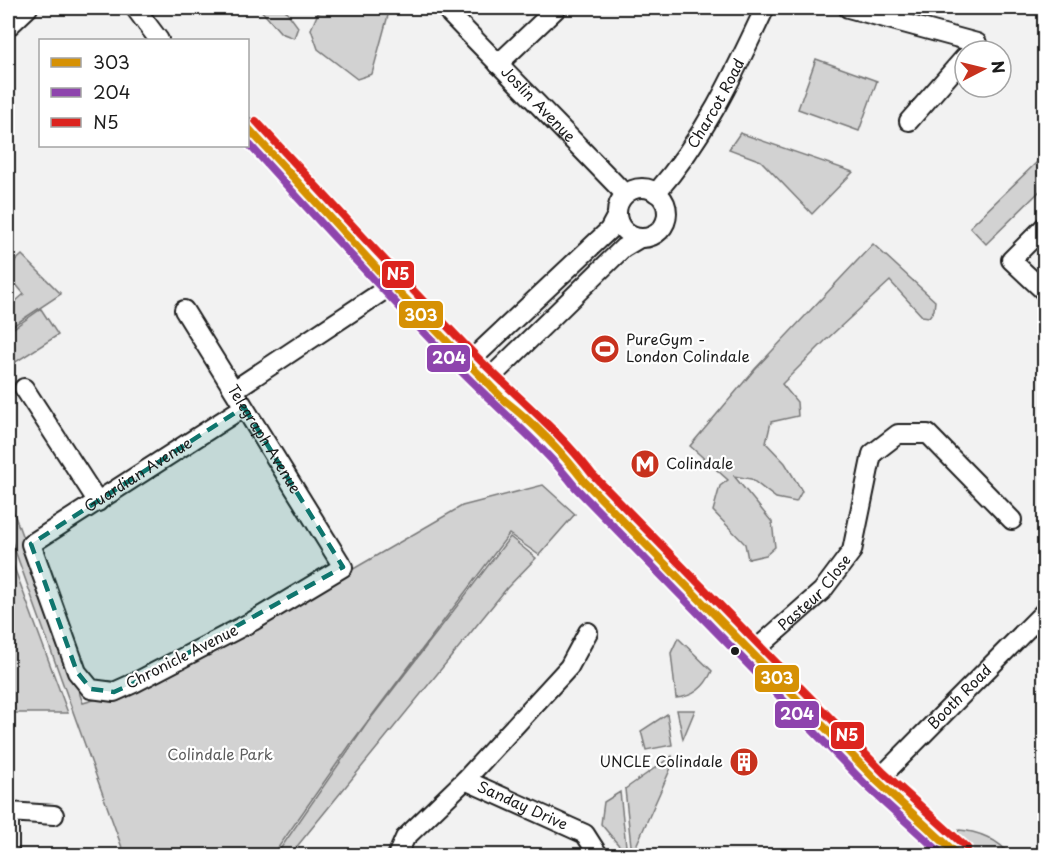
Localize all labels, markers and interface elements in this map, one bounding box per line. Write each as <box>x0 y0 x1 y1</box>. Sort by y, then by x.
legend <box>39 39 249 147</box>
north arrow <box>953 39 1013 99</box>
text: 303 <box>93 48 130 75</box>
street label: Charcot Road <box>680 54 749 153</box>
text: N <box>986 59 1012 75</box>
street label: Joslin Avenue <box>496 60 582 147</box>
text: 204 <box>93 78 131 105</box>
text: N5 <box>93 108 119 135</box>
line badge: N5 <box>381 260 415 289</box>
text: N5 <box>387 261 409 285</box>
line badge: 303 <box>398 300 444 329</box>
text: 303 <box>404 302 438 326</box>
place label: PureGym - London Colindale <box>626 327 750 367</box>
sports icon: PureGym - London Colindale <box>589 333 621 365</box>
line badge: 204 <box>426 344 471 373</box>
text: 204 <box>432 345 466 369</box>
street label: Telegraph Avenue <box>223 380 308 497</box>
street label: Guardian Avenue <box>79 431 196 517</box>
metro station icon: Colindale <box>629 448 661 480</box>
place label: Colindale <box>666 451 733 474</box>
street label: Pasteur Close <box>772 549 856 635</box>
street label: Chronicle Avenue <box>121 617 242 694</box>
unlabelled marker <box>729 645 741 657</box>
street label: Booth Road <box>921 658 996 734</box>
line badge: 303 <box>754 664 800 693</box>
text: 303 <box>760 665 794 689</box>
line badge: 204 <box>774 700 820 729</box>
text: 204 <box>780 701 814 725</box>
line badge: N5 <box>830 721 865 750</box>
text: N5 <box>836 722 858 746</box>
park label: Colindale Park <box>167 742 273 765</box>
building icon: UNCLE Colindale <box>728 746 760 778</box>
place label: UNCLE Colindale <box>599 749 723 772</box>
street label: Sanday Drive <box>474 774 572 835</box>

